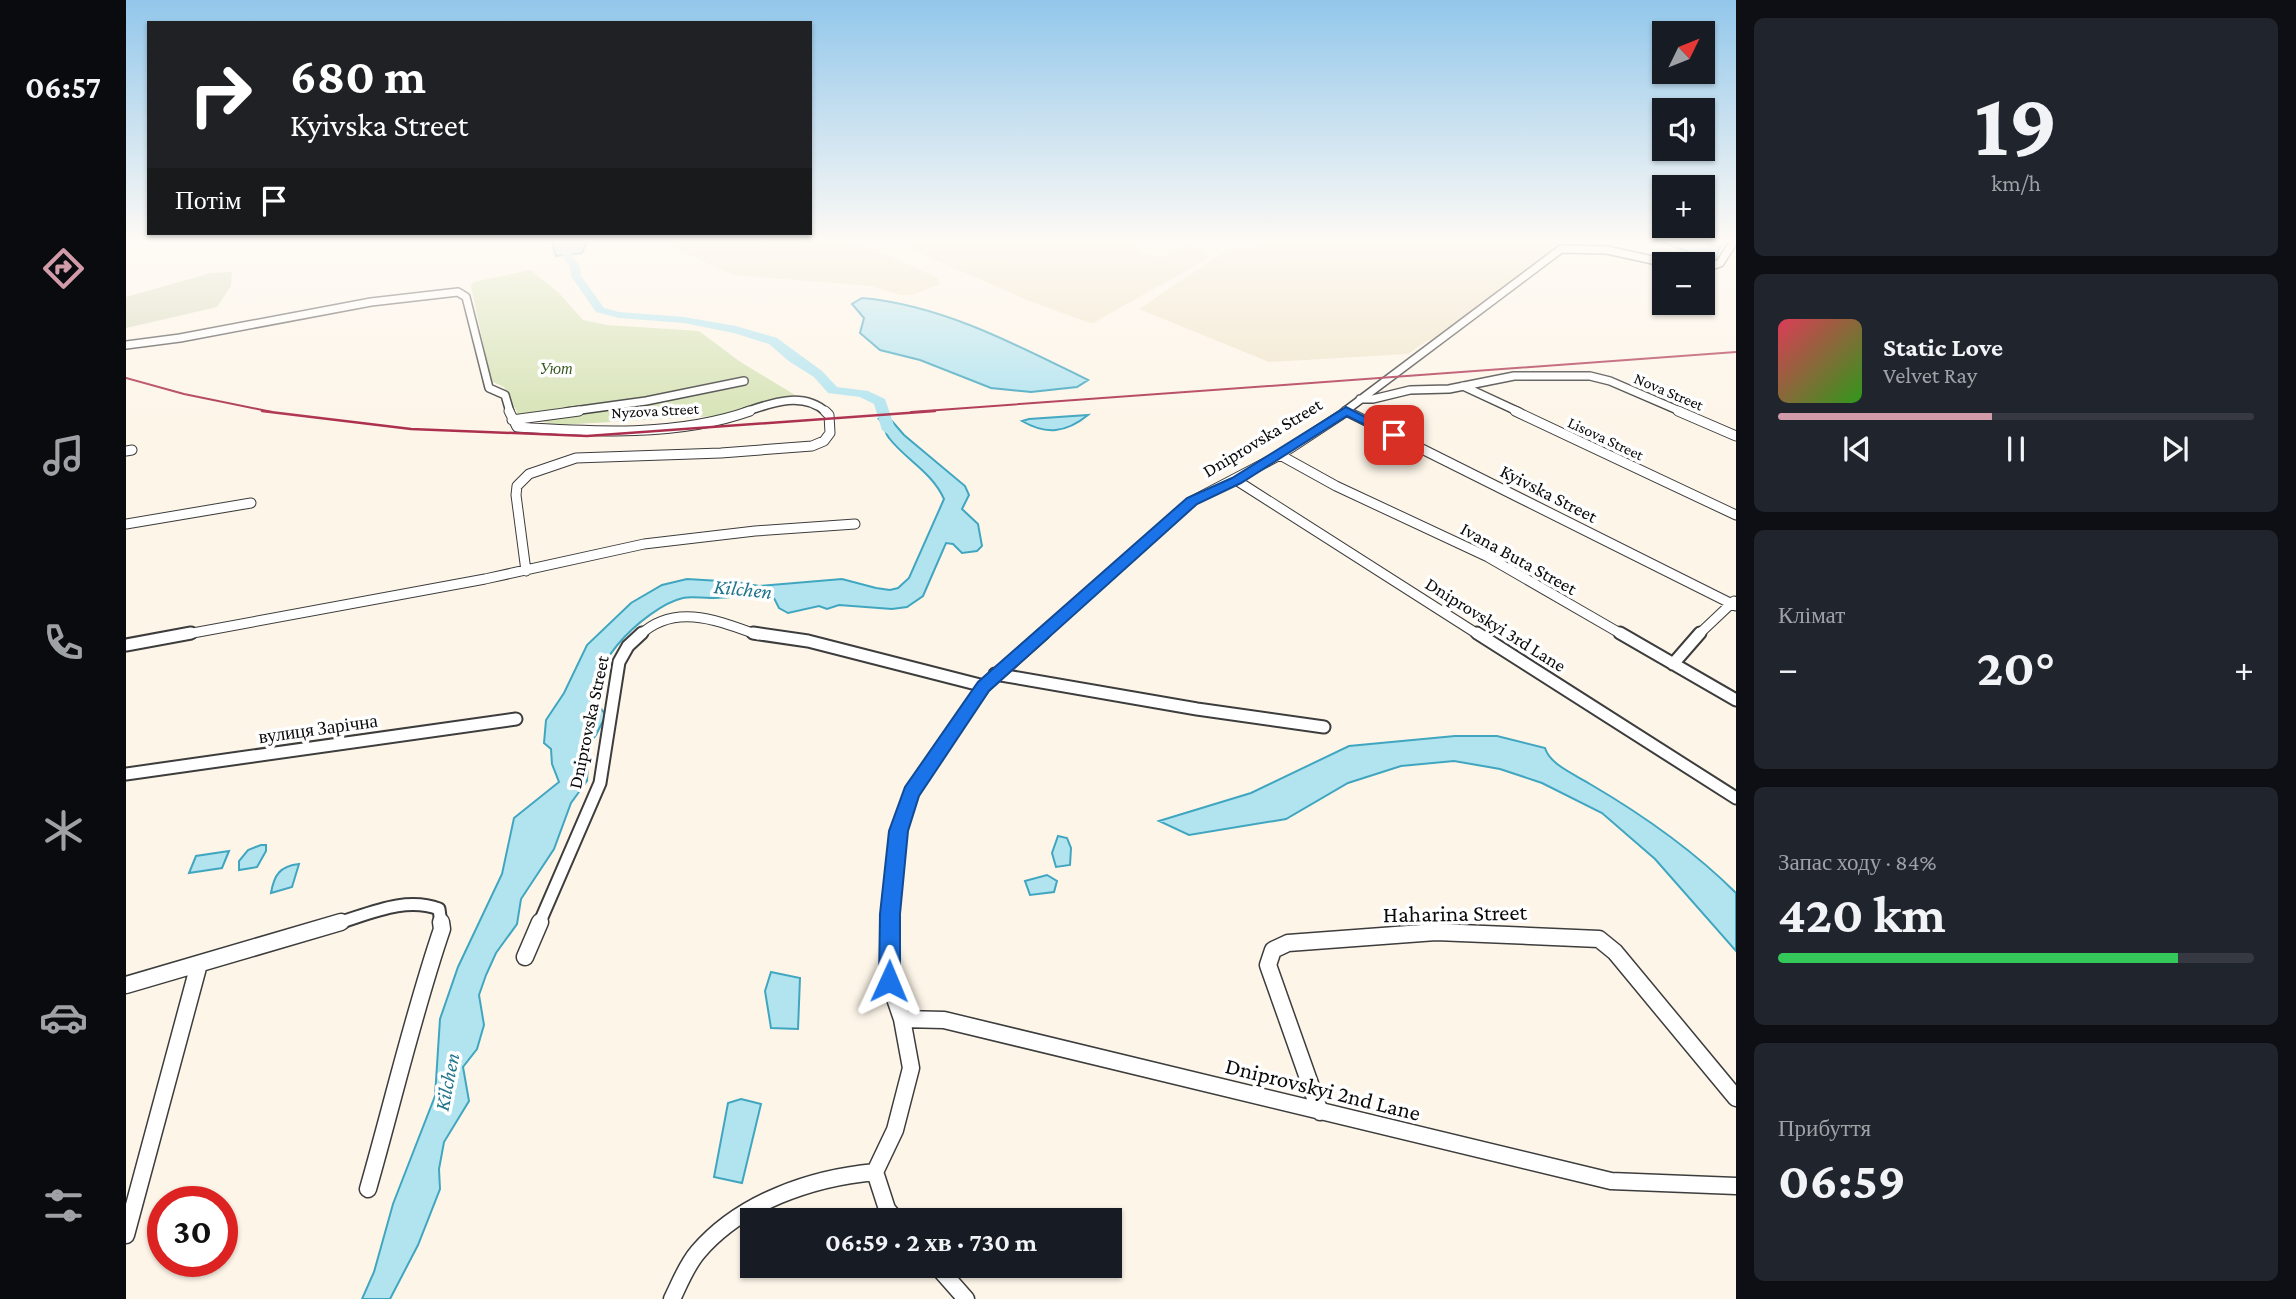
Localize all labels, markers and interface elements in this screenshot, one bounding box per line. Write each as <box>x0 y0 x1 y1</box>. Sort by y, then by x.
north arrow <box>1652 21 1715 84</box>
map controls <box>1652 21 1715 315</box>
icon: right <box>175 49 266 140</box>
text: 680 m <box>290 49 426 104</box>
text: 06:57 <box>25 69 101 105</box>
text: 19 <box>1974 73 2058 175</box>
button: sound <box>1652 98 1715 161</box>
text: Kyivska Street <box>290 107 468 143</box>
text: km/h <box>1991 170 2041 196</box>
button: + <box>1652 175 1715 238</box>
icon: arrive <box>255 182 293 220</box>
text: Потім <box>175 186 241 215</box>
icon: directions <box>39 244 88 293</box>
button: − <box>1652 252 1715 315</box>
text: Static Love <box>1883 333 2003 362</box>
park label: Уют <box>539 360 573 377</box>
text: Velvet Ray <box>1883 362 1977 388</box>
street label: Nova Street <box>1632 369 1707 414</box>
street label: Dniprovska Street <box>1199 393 1326 481</box>
street label: Nyzova Street <box>611 400 700 422</box>
pin <box>1364 405 1424 465</box>
street label: Lisova Street <box>1565 414 1647 464</box>
icon: arrive <box>1375 416 1413 454</box>
icon: previous <box>1838 430 1876 468</box>
icon: pause <box>1997 430 2035 468</box>
icon: next <box>2156 430 2194 468</box>
icon: music <box>39 431 88 480</box>
street label: Kyivska Street <box>1497 460 1601 527</box>
street label: Ivana Buta Street <box>1457 518 1581 599</box>
street label: Dniprovskyi 3rd Lane <box>1422 573 1570 676</box>
water label: Kilchen <box>713 574 773 604</box>
text: Клімат <box>1778 602 1845 628</box>
icon: phone <box>39 618 88 667</box>
text: 20° <box>1977 638 2055 696</box>
text: − <box>1778 647 1798 689</box>
text: + <box>2234 647 2254 689</box>
street label: Dniprovska Street <box>564 653 613 791</box>
street label: вулиця Зарічна <box>257 710 380 747</box>
icon: climate <box>39 806 88 855</box>
text: Запас ходу · 84% <box>1778 849 1936 875</box>
text: 420 km <box>1778 885 1946 943</box>
street label: Haharina Street <box>1383 899 1528 927</box>
position arrow <box>852 944 926 1018</box>
icon: car <box>39 993 88 1042</box>
water label: Kilchen <box>430 1051 464 1113</box>
street label: Dniprovskyi 2nd Lane <box>1223 1052 1423 1126</box>
text: Прибуття <box>1778 1115 1871 1141</box>
text: 06:59 <box>1778 1151 1906 1209</box>
icon: filters <box>39 1181 88 1230</box>
speed limit sign: 30 <box>147 1186 238 1277</box>
text: 06:59 · 2 хв · 730 m <box>825 1228 1037 1257</box>

